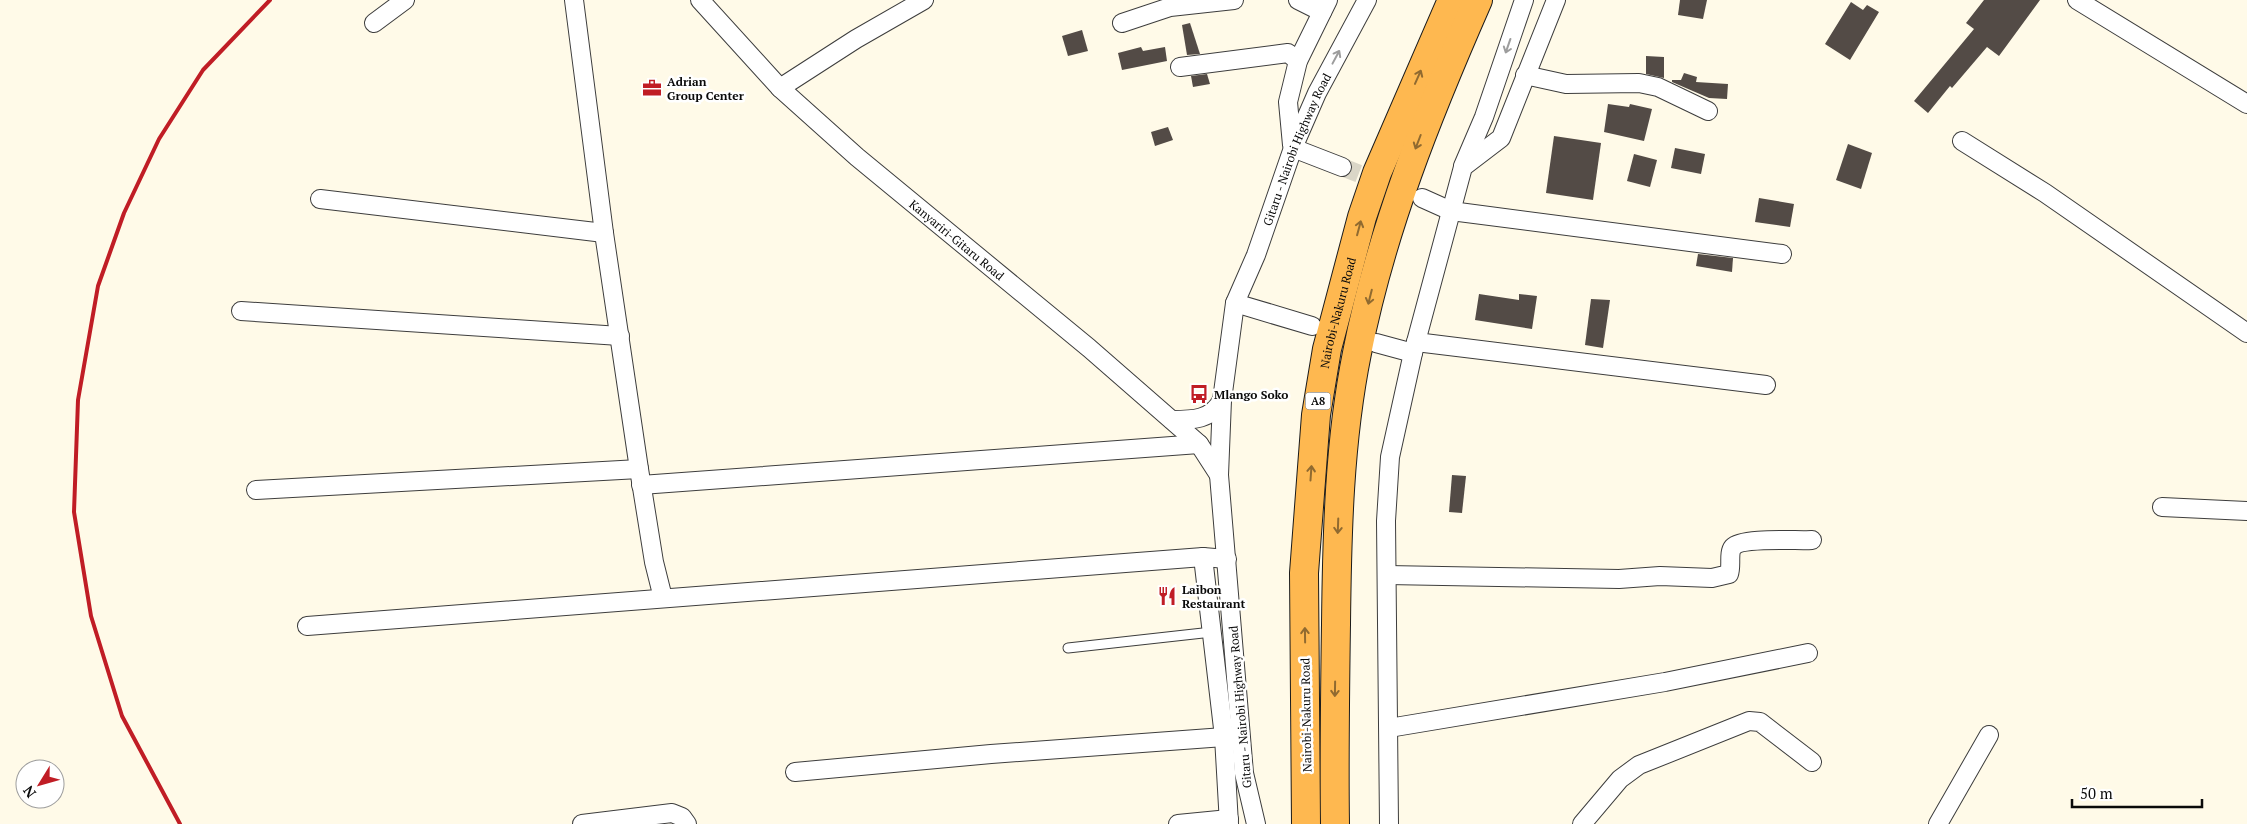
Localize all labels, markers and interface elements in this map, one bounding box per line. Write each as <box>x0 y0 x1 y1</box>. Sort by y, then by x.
one-way arrow <box>1503 38 1513 54</box>
one-way arrow <box>1331 50 1341 65</box>
street label: Gitaru - Nairobi Highway Road <box>1259 70 1334 227</box>
one-way arrow <box>1413 70 1423 85</box>
place label: Adrian Group Center <box>667 74 745 103</box>
office icon: Adrian Group Center <box>641 77 663 99</box>
one-way arrow <box>1413 133 1422 149</box>
street label: Kanyariri-Gitaru Road <box>907 196 1008 283</box>
one-way arrow <box>1355 221 1364 237</box>
street label: Nairobi-Nakuru Road <box>1316 255 1359 369</box>
one-way arrow <box>1365 288 1374 304</box>
bus stop icon: Mlango Soko <box>1188 383 1210 405</box>
place label: Mlango Soko <box>1214 387 1288 402</box>
road number: A8 <box>1306 392 1330 410</box>
one-way arrow <box>1307 465 1316 481</box>
one-way arrow <box>1334 518 1343 534</box>
place label: Laibon Restaurant <box>1182 582 1245 611</box>
restaurant icon: Laibon Restaurant <box>1156 585 1178 607</box>
street label: Gitaru - Nairobi Highway Road <box>1225 625 1255 789</box>
one-way arrow <box>1300 628 1310 644</box>
street label: Nairobi-Nakuru Road <box>1297 658 1314 772</box>
one-way arrow <box>1330 680 1340 697</box>
north arrow <box>15 759 65 809</box>
scale bar <box>2072 776 2202 808</box>
text: N <box>18 782 40 802</box>
text: 50 m <box>2080 783 2113 803</box>

